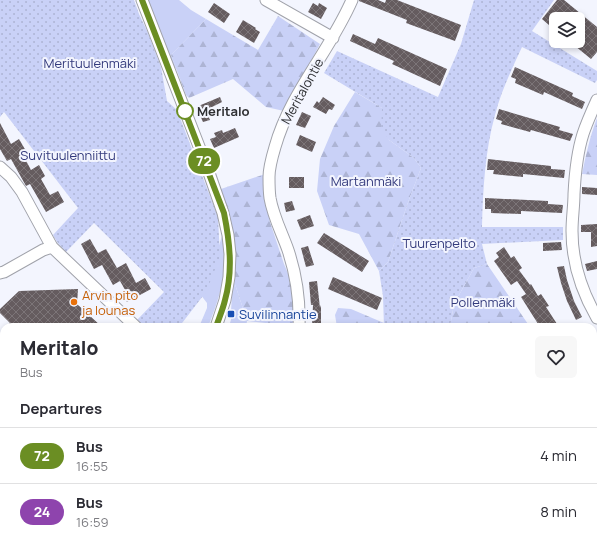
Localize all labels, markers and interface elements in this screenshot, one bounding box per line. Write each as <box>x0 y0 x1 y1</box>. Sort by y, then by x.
map controls <box>549 12 585 48</box>
button: layers <box>549 12 585 48</box>
park label: Merituulenmäki <box>44 54 136 72</box>
street label: Meritalontie <box>276 54 328 127</box>
marker: Meritalo <box>176 102 194 120</box>
place label: Meritalo <box>197 102 250 120</box>
park label: Suvituulenniittu <box>20 146 116 164</box>
line badge: 72 <box>186 148 222 174</box>
text: 72 <box>196 151 212 170</box>
park label: Martanmäki <box>331 172 401 190</box>
park label: Tuurenpelto <box>402 234 476 252</box>
place label: Arvin pito ja lounas <box>81 286 139 319</box>
park label: Pollenmäki <box>451 293 515 311</box>
marker: Arvin pito ja lounas <box>69 297 79 307</box>
place label: Suvilinnantie <box>239 305 317 323</box>
marker: Suvilinnantie <box>226 309 236 319</box>
text: Meritalo <box>20 335 98 361</box>
button: heart <box>535 336 577 378</box>
text: Bus <box>20 363 43 381</box>
text: Departures <box>20 398 102 419</box>
text: Bus <box>76 436 103 457</box>
text: 4 min <box>540 445 577 466</box>
text: 72 <box>34 446 50 465</box>
text: 16:55 <box>76 457 108 475</box>
text: Bus <box>76 492 103 513</box>
text: 8 min <box>540 501 577 522</box>
text: 24 <box>34 502 50 521</box>
text: 16:59 <box>76 513 109 531</box>

